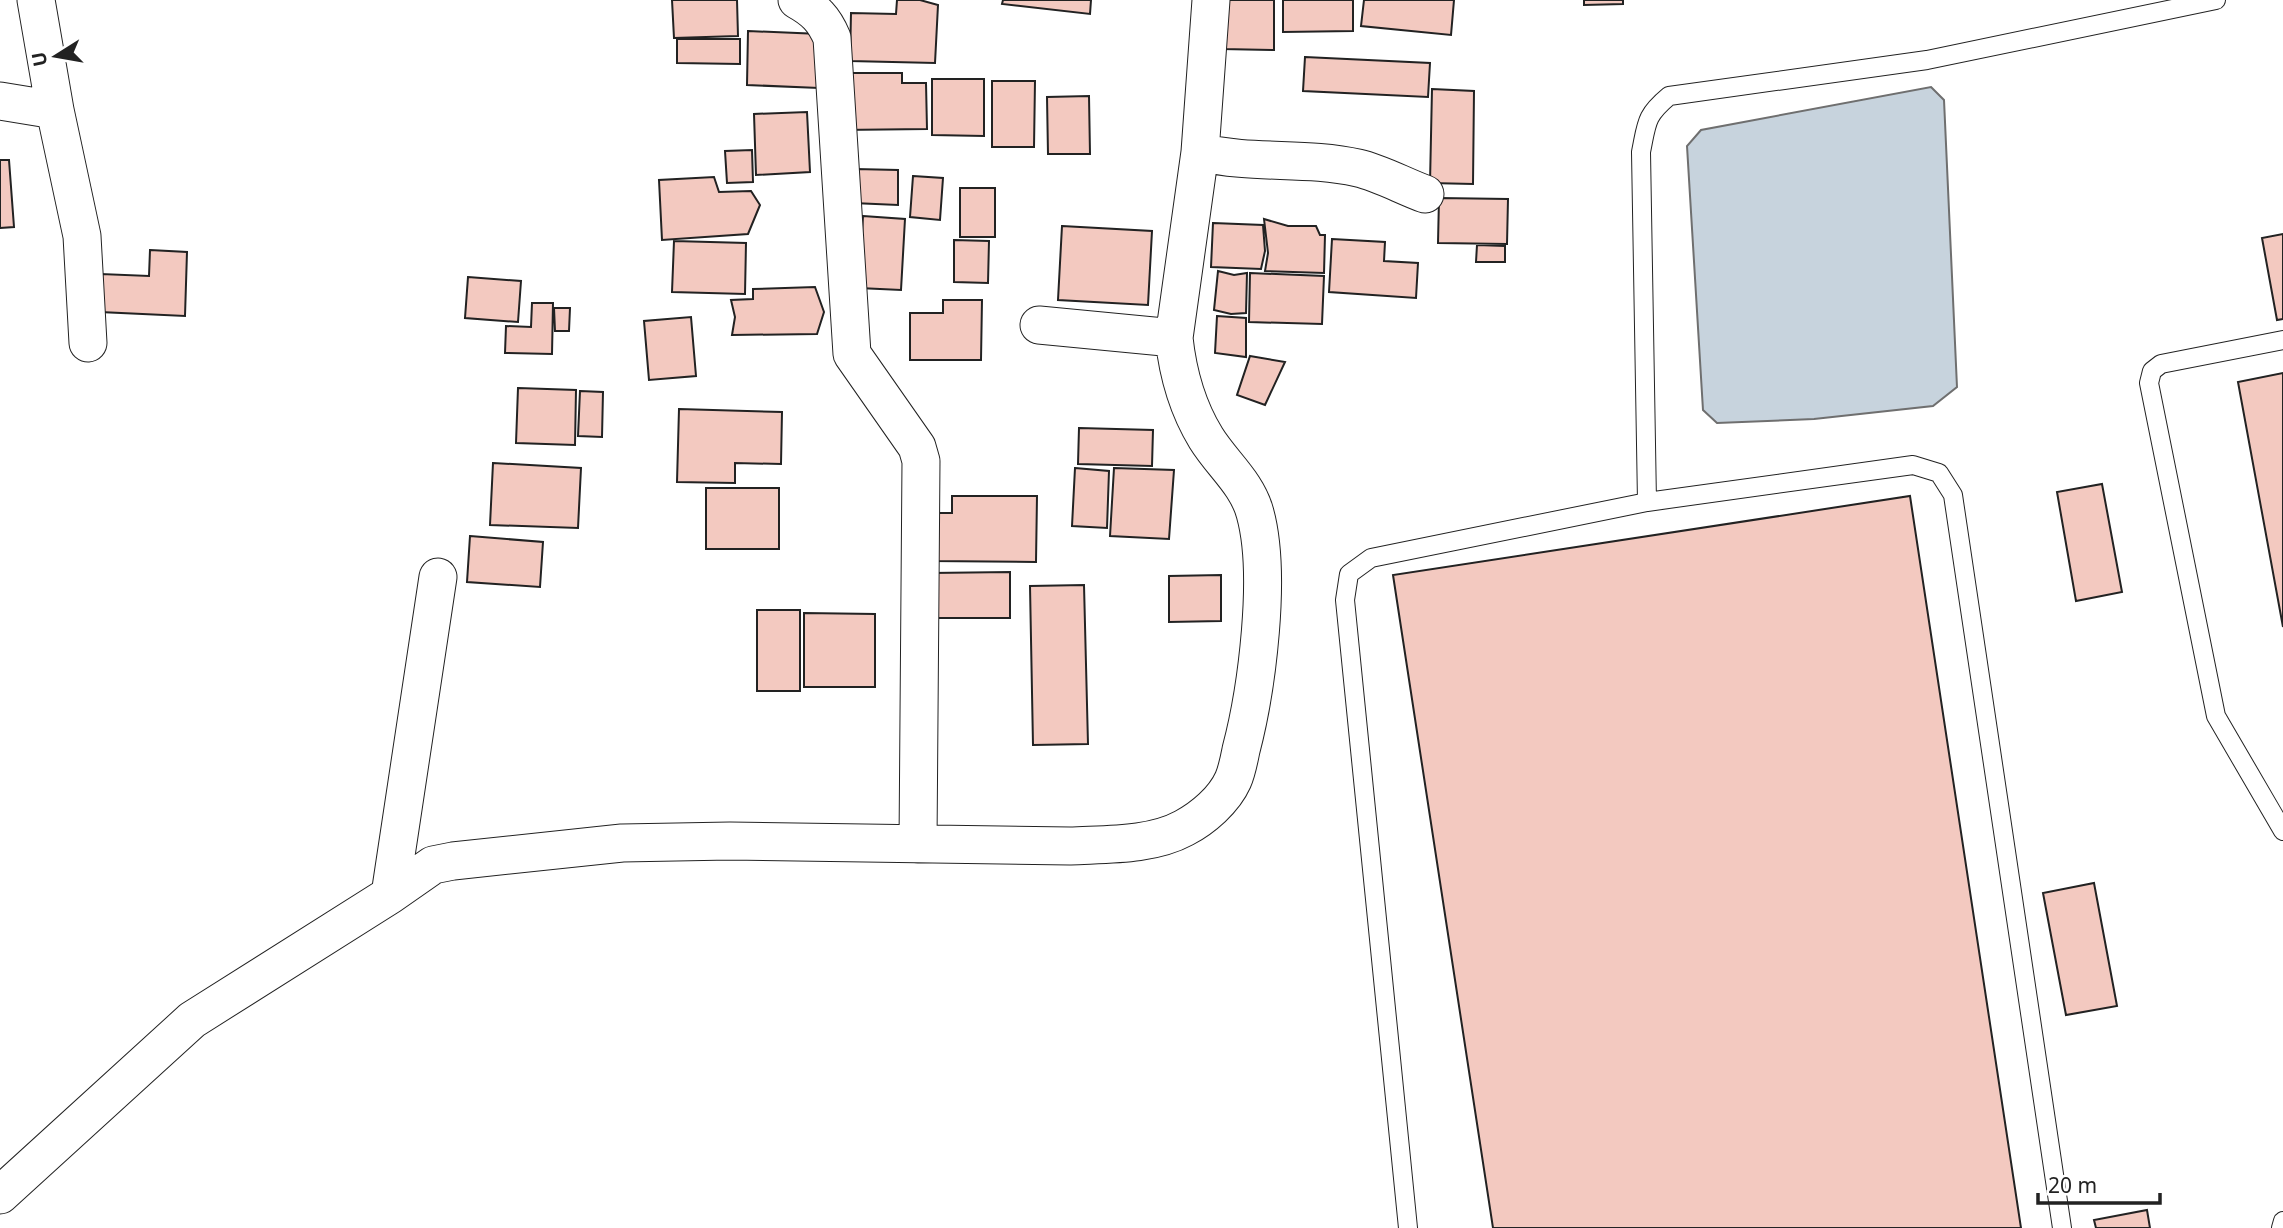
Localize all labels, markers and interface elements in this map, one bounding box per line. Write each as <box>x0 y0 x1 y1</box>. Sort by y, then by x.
north arrow <box>21 21 91 91</box>
text: U <box>25 50 53 69</box>
scale bar <box>2038 1162 2160 1206</box>
text: 20 m <box>2048 1171 2097 1199</box>

